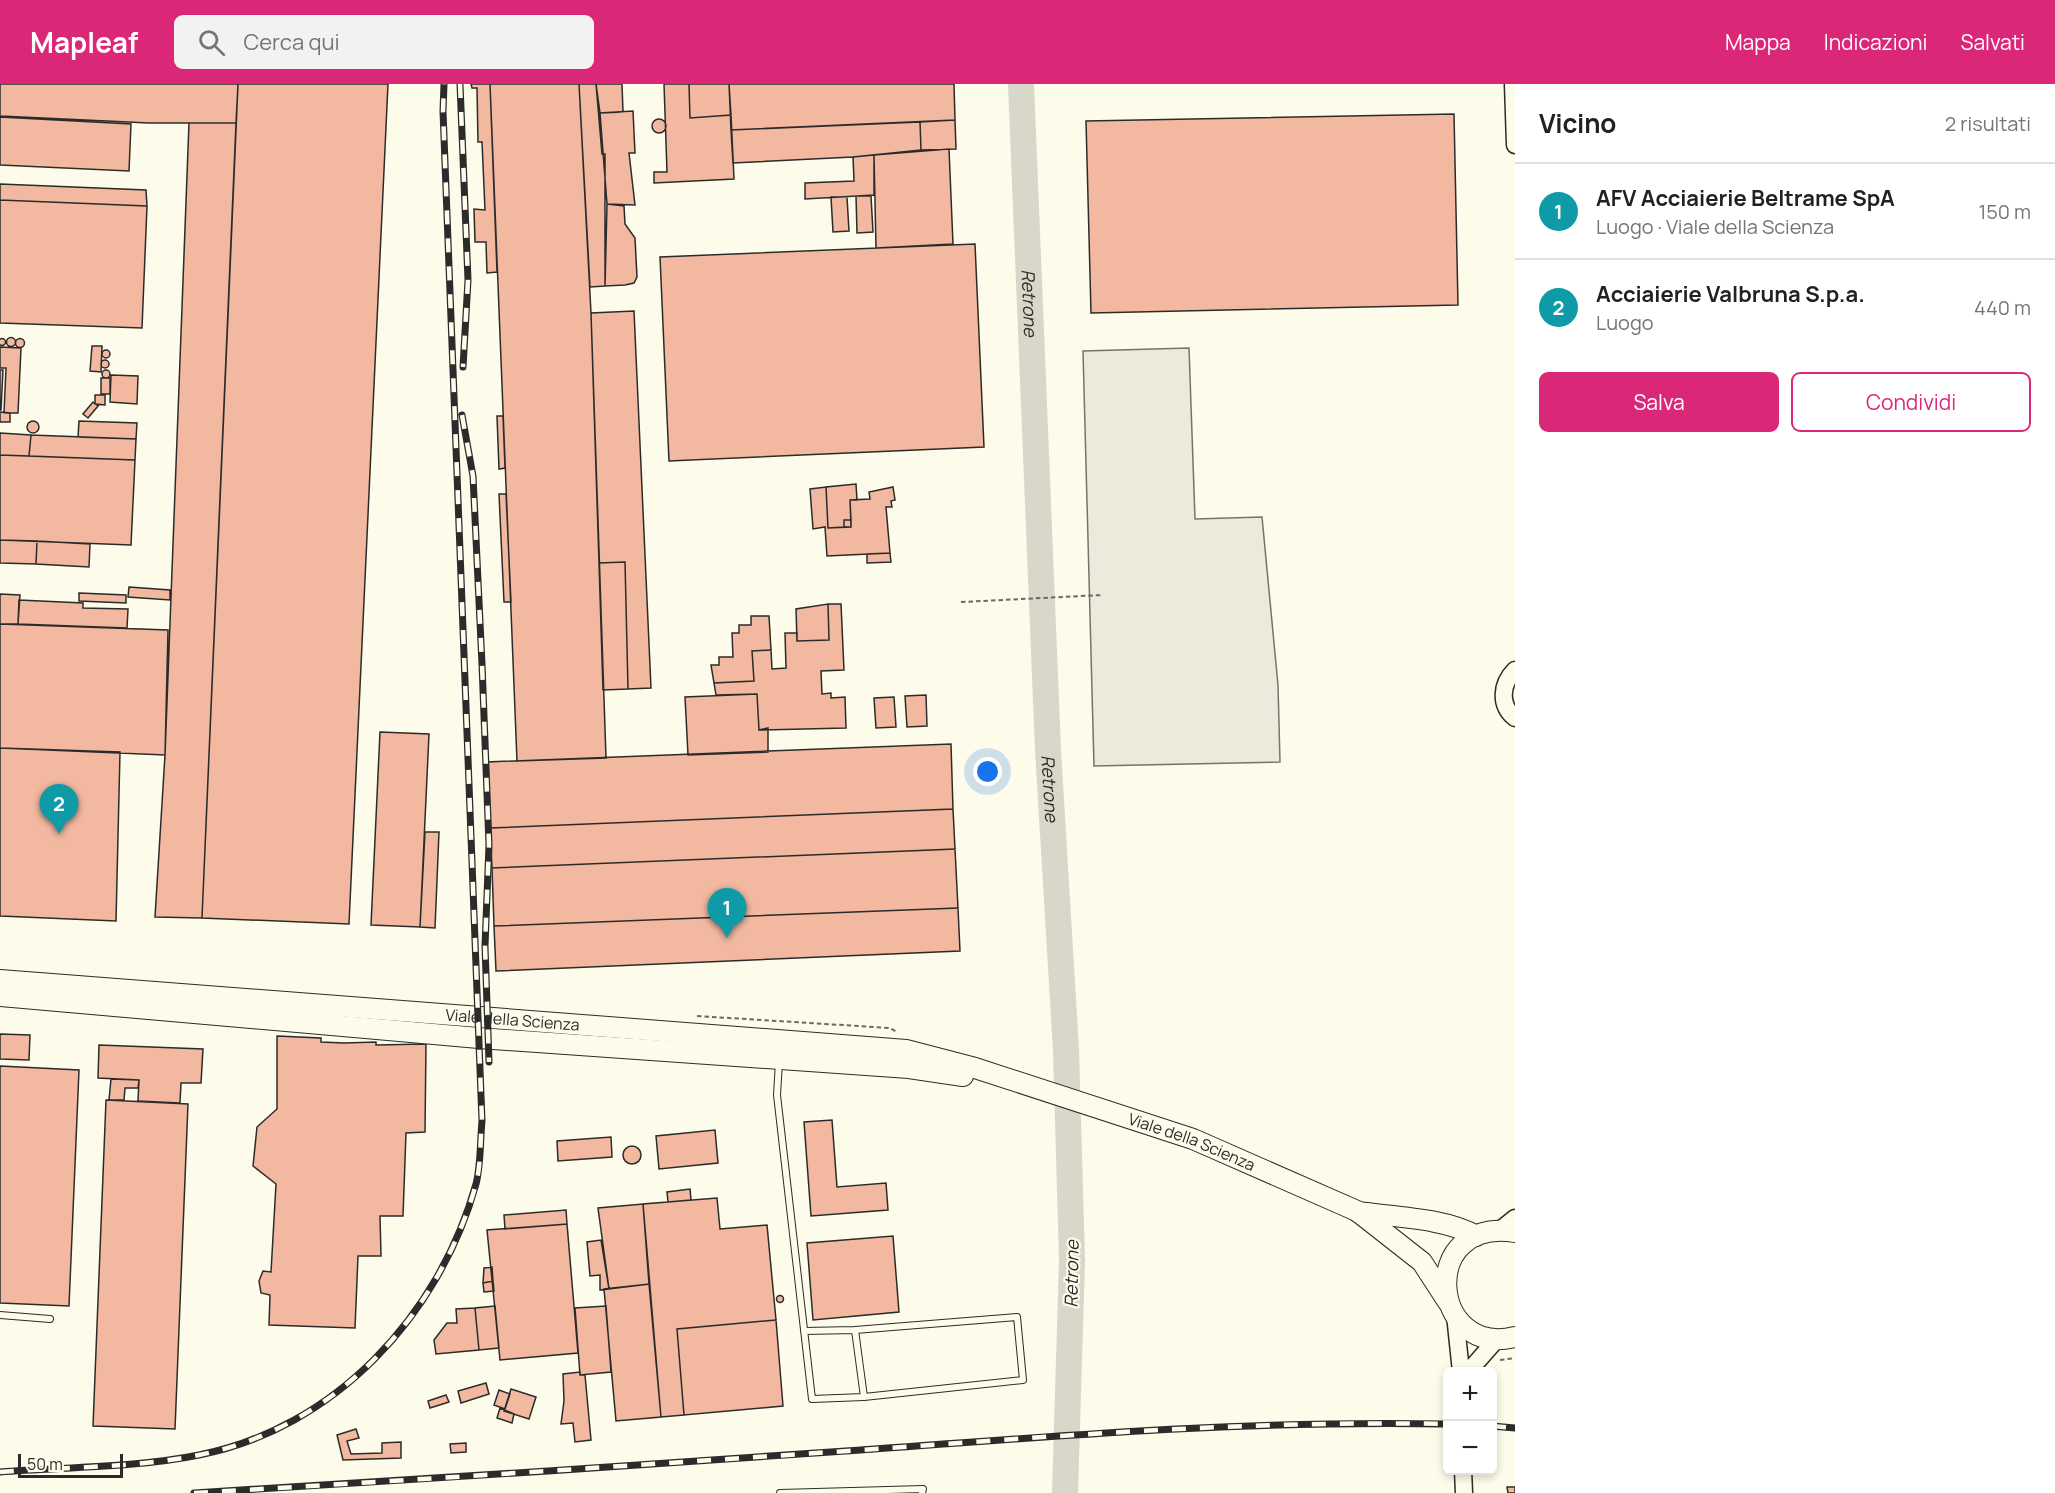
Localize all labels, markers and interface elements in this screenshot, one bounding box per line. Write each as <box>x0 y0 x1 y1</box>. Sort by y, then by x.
search box <box>174 15 594 69</box>
text: Mapleaf <box>30 23 138 61</box>
icon: search <box>195 26 228 59</box>
text: Cerca qui <box>243 27 340 57</box>
text: Mappa <box>1725 28 1791 56</box>
text: Indicazioni <box>1824 28 1927 56</box>
text: Salvati <box>1960 28 2025 56</box>
text: Vicino <box>1539 105 1616 141</box>
text: 2 risultati <box>1945 110 2031 137</box>
text: AFV Acciaierie Beltrame SpA <box>1596 183 1895 213</box>
text: 1 <box>1554 198 1563 225</box>
text: 150 m <box>1978 198 2031 225</box>
text: Luogo · Viale della Scienza <box>1596 213 1834 240</box>
water label: Retrone <box>1017 269 1043 338</box>
text: Acciaierie Valbruna S.p.a. <box>1596 279 1865 309</box>
text: 2 <box>1553 294 1564 321</box>
text: 440 m <box>1974 294 2031 321</box>
text: Luogo <box>1596 309 1654 336</box>
button: Salva <box>1539 372 1779 432</box>
button: Condividi <box>1791 372 2031 432</box>
water label: Retrone <box>1036 754 1064 824</box>
your location <box>973 757 1002 786</box>
pin: 2 <box>40 784 78 834</box>
pin: 1 <box>708 888 746 938</box>
street label: Viale della Scienza <box>445 1003 580 1036</box>
street label: Viale della Scienza <box>1125 1108 1259 1176</box>
water label: Retrone <box>1058 1239 1084 1308</box>
map controls <box>1443 1367 1497 1475</box>
button: + <box>1443 1367 1497 1421</box>
button: − <box>1443 1421 1497 1475</box>
scale bar <box>18 1451 123 1478</box>
text: 50 m <box>27 1453 63 1475</box>

